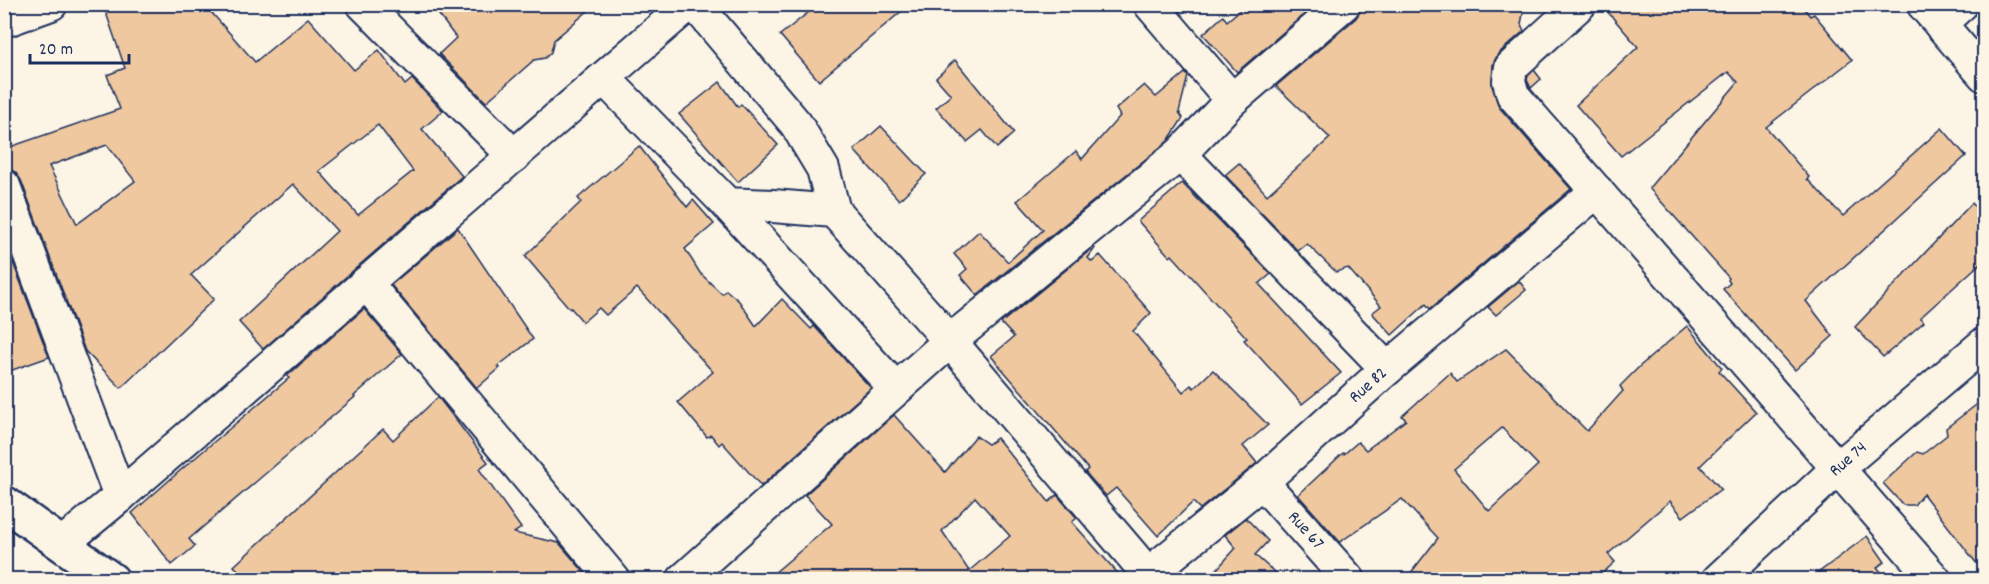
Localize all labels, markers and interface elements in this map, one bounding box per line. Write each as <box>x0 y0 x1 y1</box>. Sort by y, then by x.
scale bar <box>30 27 129 65</box>
text: 20 m <box>39 38 73 63</box>
street label: Rue 82 <box>1344 362 1394 410</box>
street label: Rue 74 <box>1825 436 1873 484</box>
street label: Rue 67 <box>1281 506 1329 556</box>

